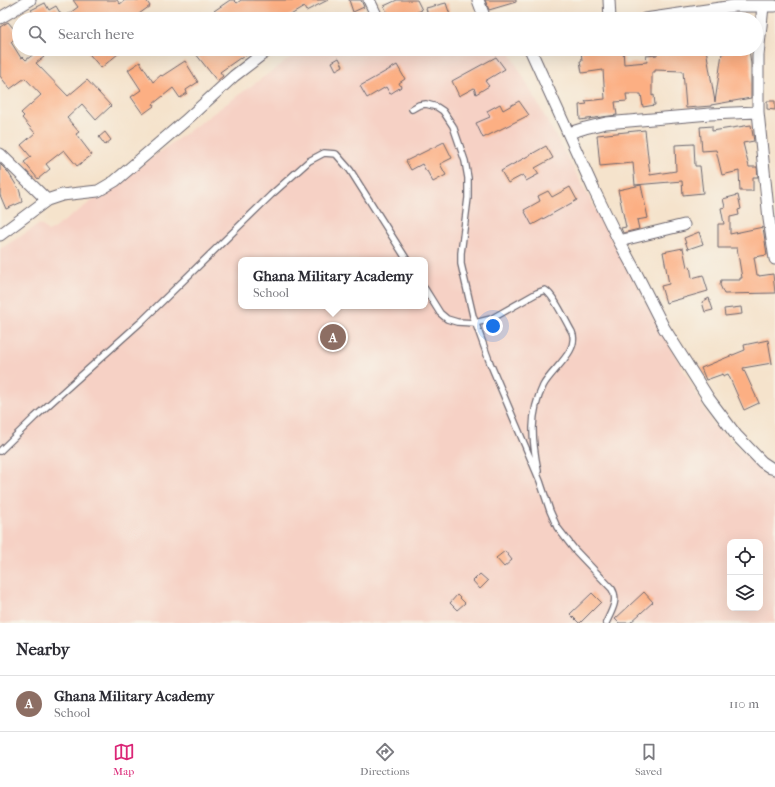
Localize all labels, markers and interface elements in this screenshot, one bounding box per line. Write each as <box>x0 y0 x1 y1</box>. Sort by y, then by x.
search box <box>12 12 763 56</box>
icon: search <box>26 23 48 45</box>
text: Search here <box>58 25 134 43</box>
popup <box>238 257 428 309</box>
text: Ghana Military Academy <box>253 267 413 285</box>
text: School <box>253 285 289 300</box>
your location <box>483 316 503 336</box>
pin: A <box>320 322 346 352</box>
map controls <box>727 539 763 611</box>
button: locate <box>727 539 763 575</box>
button: layers <box>727 575 763 611</box>
text: Nearby <box>16 639 70 659</box>
text: Ghana Military Academy <box>54 687 214 705</box>
text: A <box>25 696 33 711</box>
text: 110 m <box>729 696 759 711</box>
text: School <box>54 705 90 720</box>
tab: Map <box>113 741 135 778</box>
tab: Directions <box>360 741 410 778</box>
tab: Saved <box>635 741 662 778</box>

